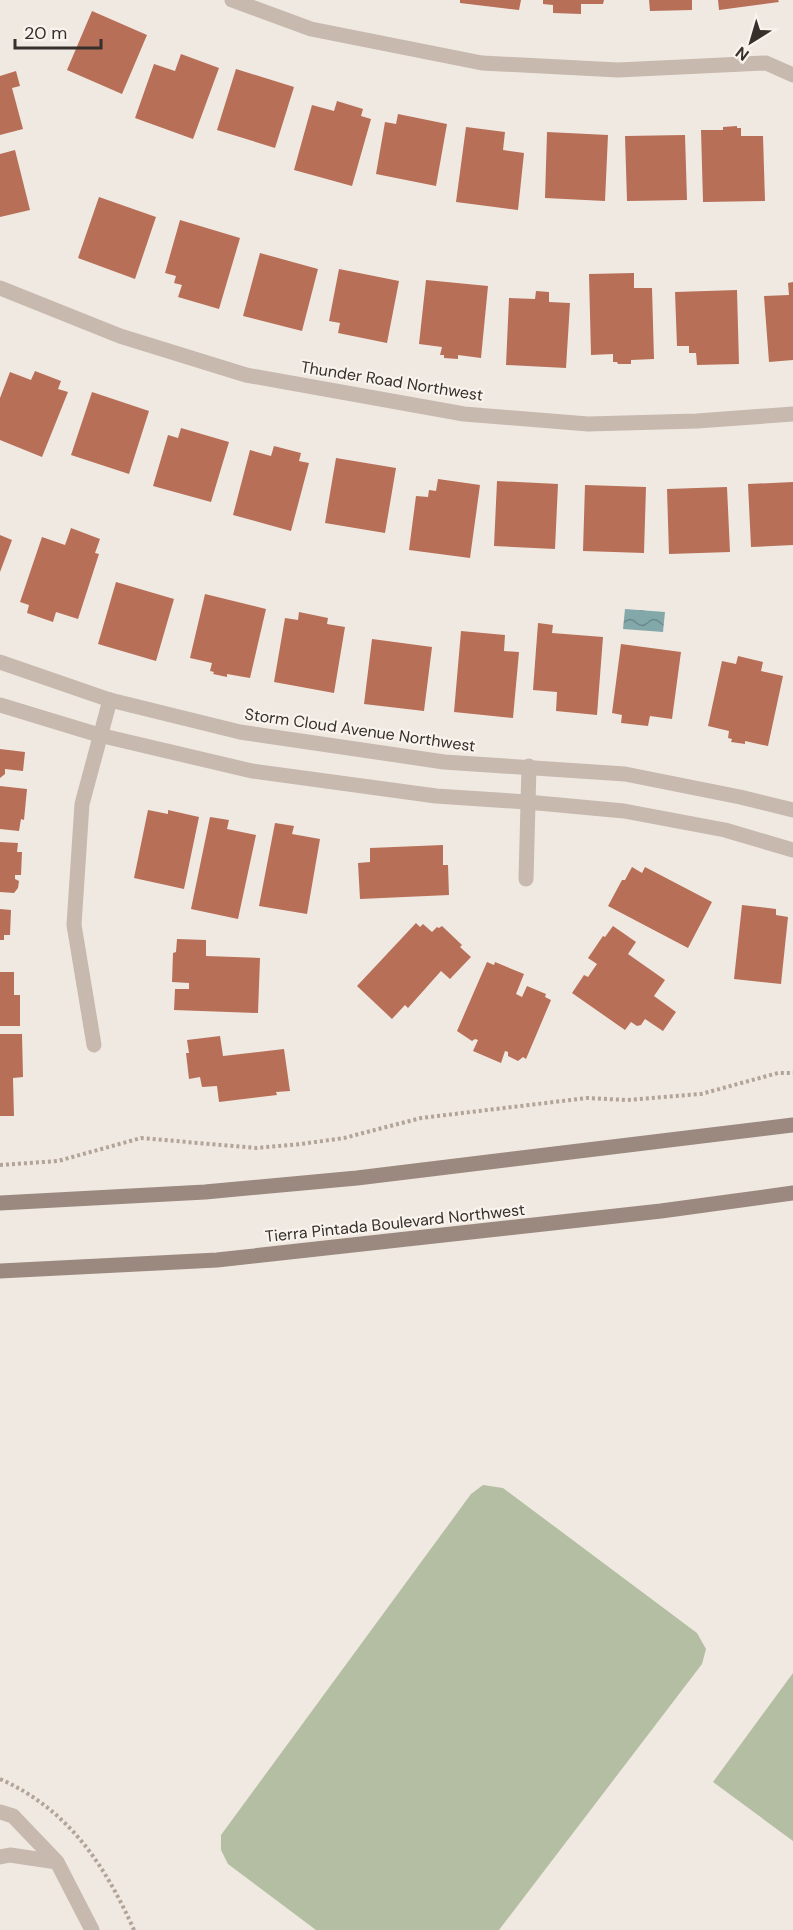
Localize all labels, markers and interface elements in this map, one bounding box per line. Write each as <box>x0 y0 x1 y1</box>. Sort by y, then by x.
scale bar <box>15 12 100 50</box>
north arrow <box>721 12 781 72</box>
text: 20 m <box>24 21 67 45</box>
text: N <box>731 42 753 65</box>
street label: Thunder Road Northwest <box>299 356 485 406</box>
street label: Storm Cloud Avenue Northwest <box>243 703 477 757</box>
street label: Tierra Pintada Boulevard Northwest <box>264 1199 526 1247</box>

